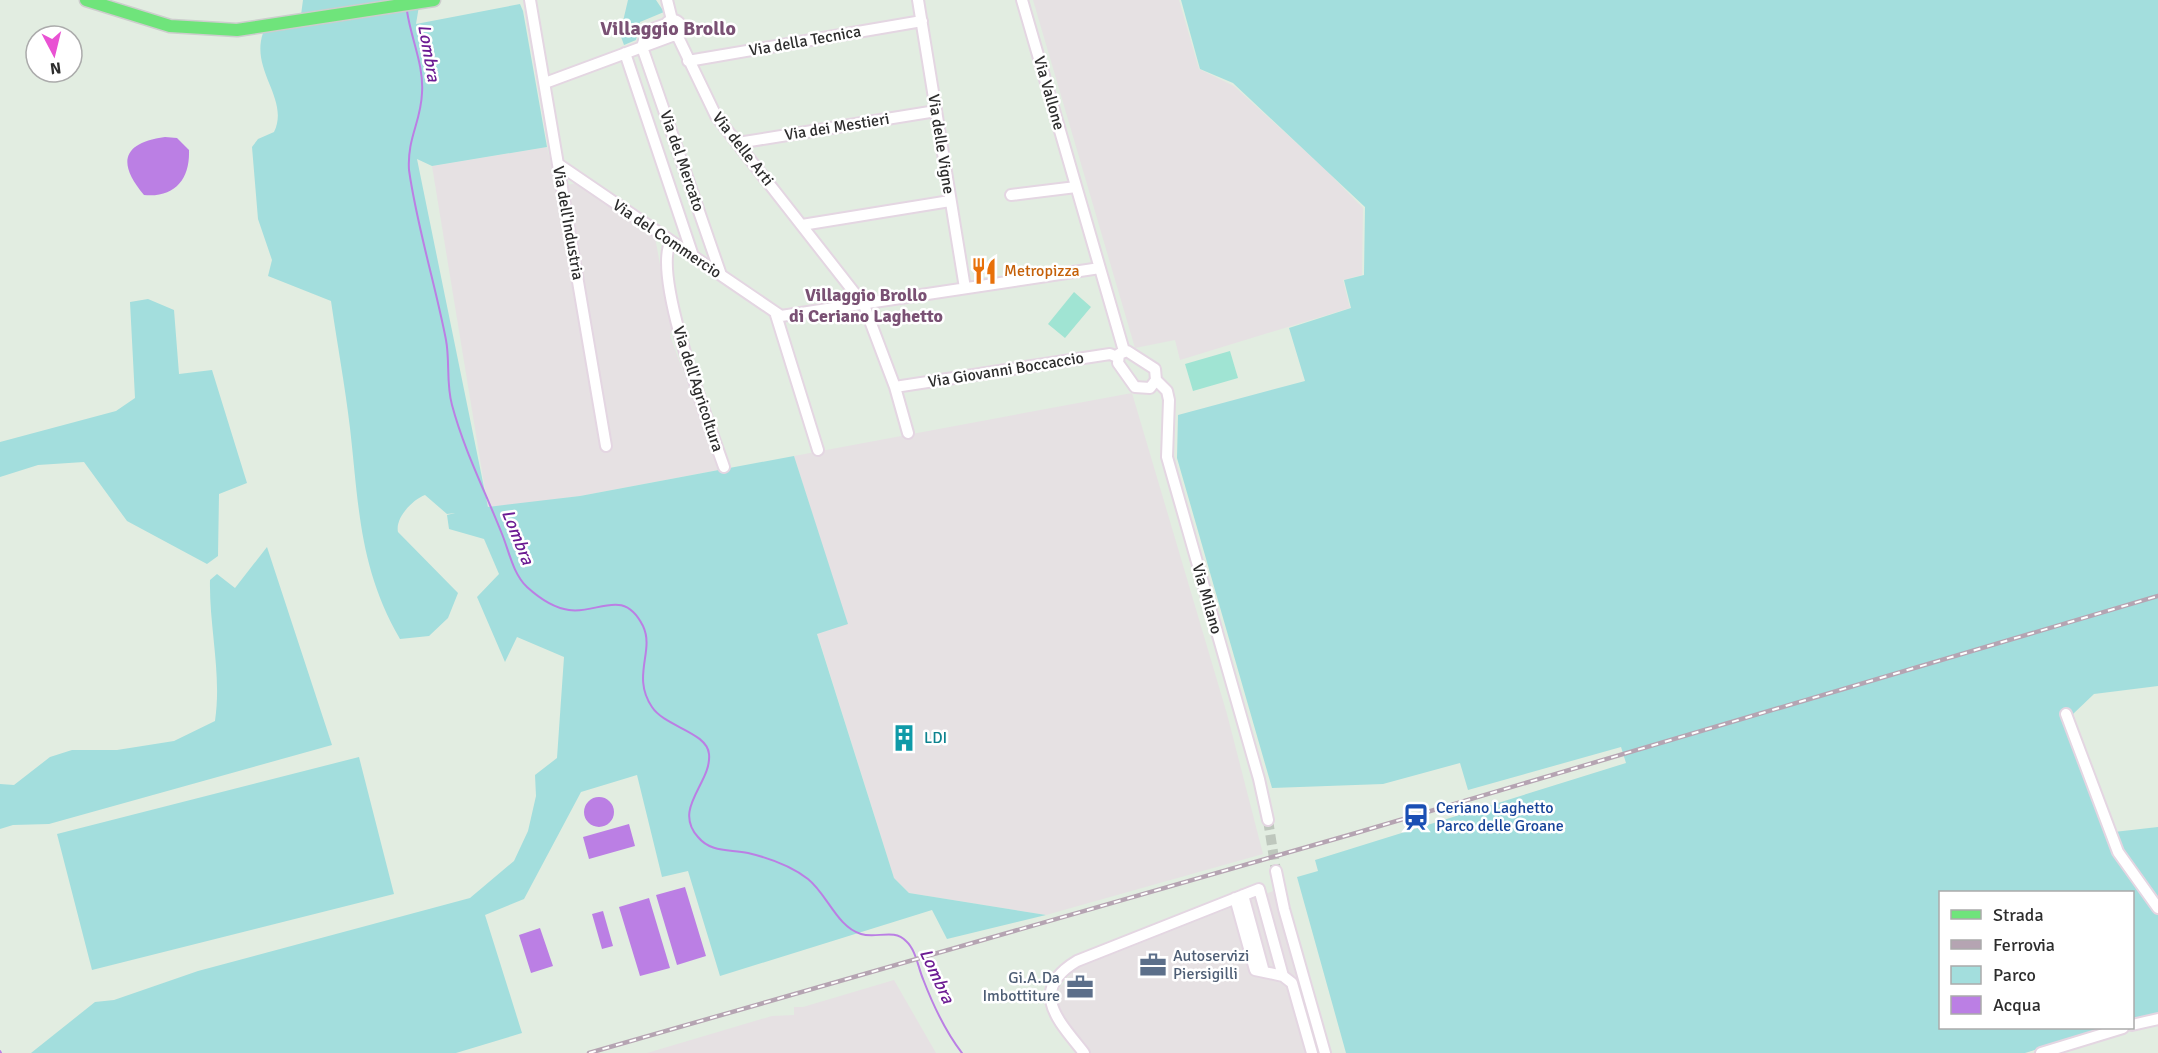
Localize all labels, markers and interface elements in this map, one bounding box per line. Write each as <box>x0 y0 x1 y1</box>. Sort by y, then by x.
district label: Villaggio Brollo <box>600 16 736 41</box>
street label: Via della Tecnica <box>747 21 863 61</box>
water label: Lombra <box>413 23 445 84</box>
north arrow <box>24 24 84 84</box>
street label: Via Vallone <box>1029 54 1069 132</box>
text: N <box>49 57 62 78</box>
street label: Via delle Vigne <box>923 93 959 195</box>
street label: Via del Mercato <box>655 108 709 214</box>
street label: Via delle Arti <box>708 108 778 190</box>
street label: Via dei Mestieri <box>783 109 891 145</box>
street label: Via dell'Industria <box>548 164 588 282</box>
street label: Via del Commercio <box>609 195 725 283</box>
restaurant icon: Metropizza <box>969 256 999 286</box>
place label: Metropizza <box>1004 261 1080 281</box>
district label: Villaggio Brollo di Ceriano Laghetto <box>789 284 943 327</box>
street label: Via dell'Agricoltura <box>668 324 728 454</box>
street label: Via Giovanni Boccaccio <box>927 348 1085 392</box>
water label: Lombra <box>497 506 539 569</box>
street label: Via Milano <box>1187 561 1227 637</box>
building icon: LDI <box>889 723 919 753</box>
place label: LDI <box>924 728 947 748</box>
place label: Ceriano Laghetto Parco delle Groane <box>1436 798 1564 836</box>
station icon: Ceriano Laghetto Parco delle Groane <box>1401 802 1431 832</box>
legend <box>1939 891 2134 1029</box>
text: Strada <box>1993 904 2044 926</box>
text: Ferrovia <box>1993 934 2055 956</box>
water label: Lombra <box>915 945 960 1008</box>
place label: Autoservizi Piersigilli <box>1173 946 1249 984</box>
office icon: Autoservizi Piersigilli <box>1138 950 1168 980</box>
text: Parco <box>1993 964 2036 986</box>
place label: Gi.A.Da Imbottiture <box>982 968 1060 1006</box>
office icon: Gi.A.Da Imbottiture <box>1065 972 1095 1002</box>
text: Acqua <box>1993 994 2041 1016</box>

